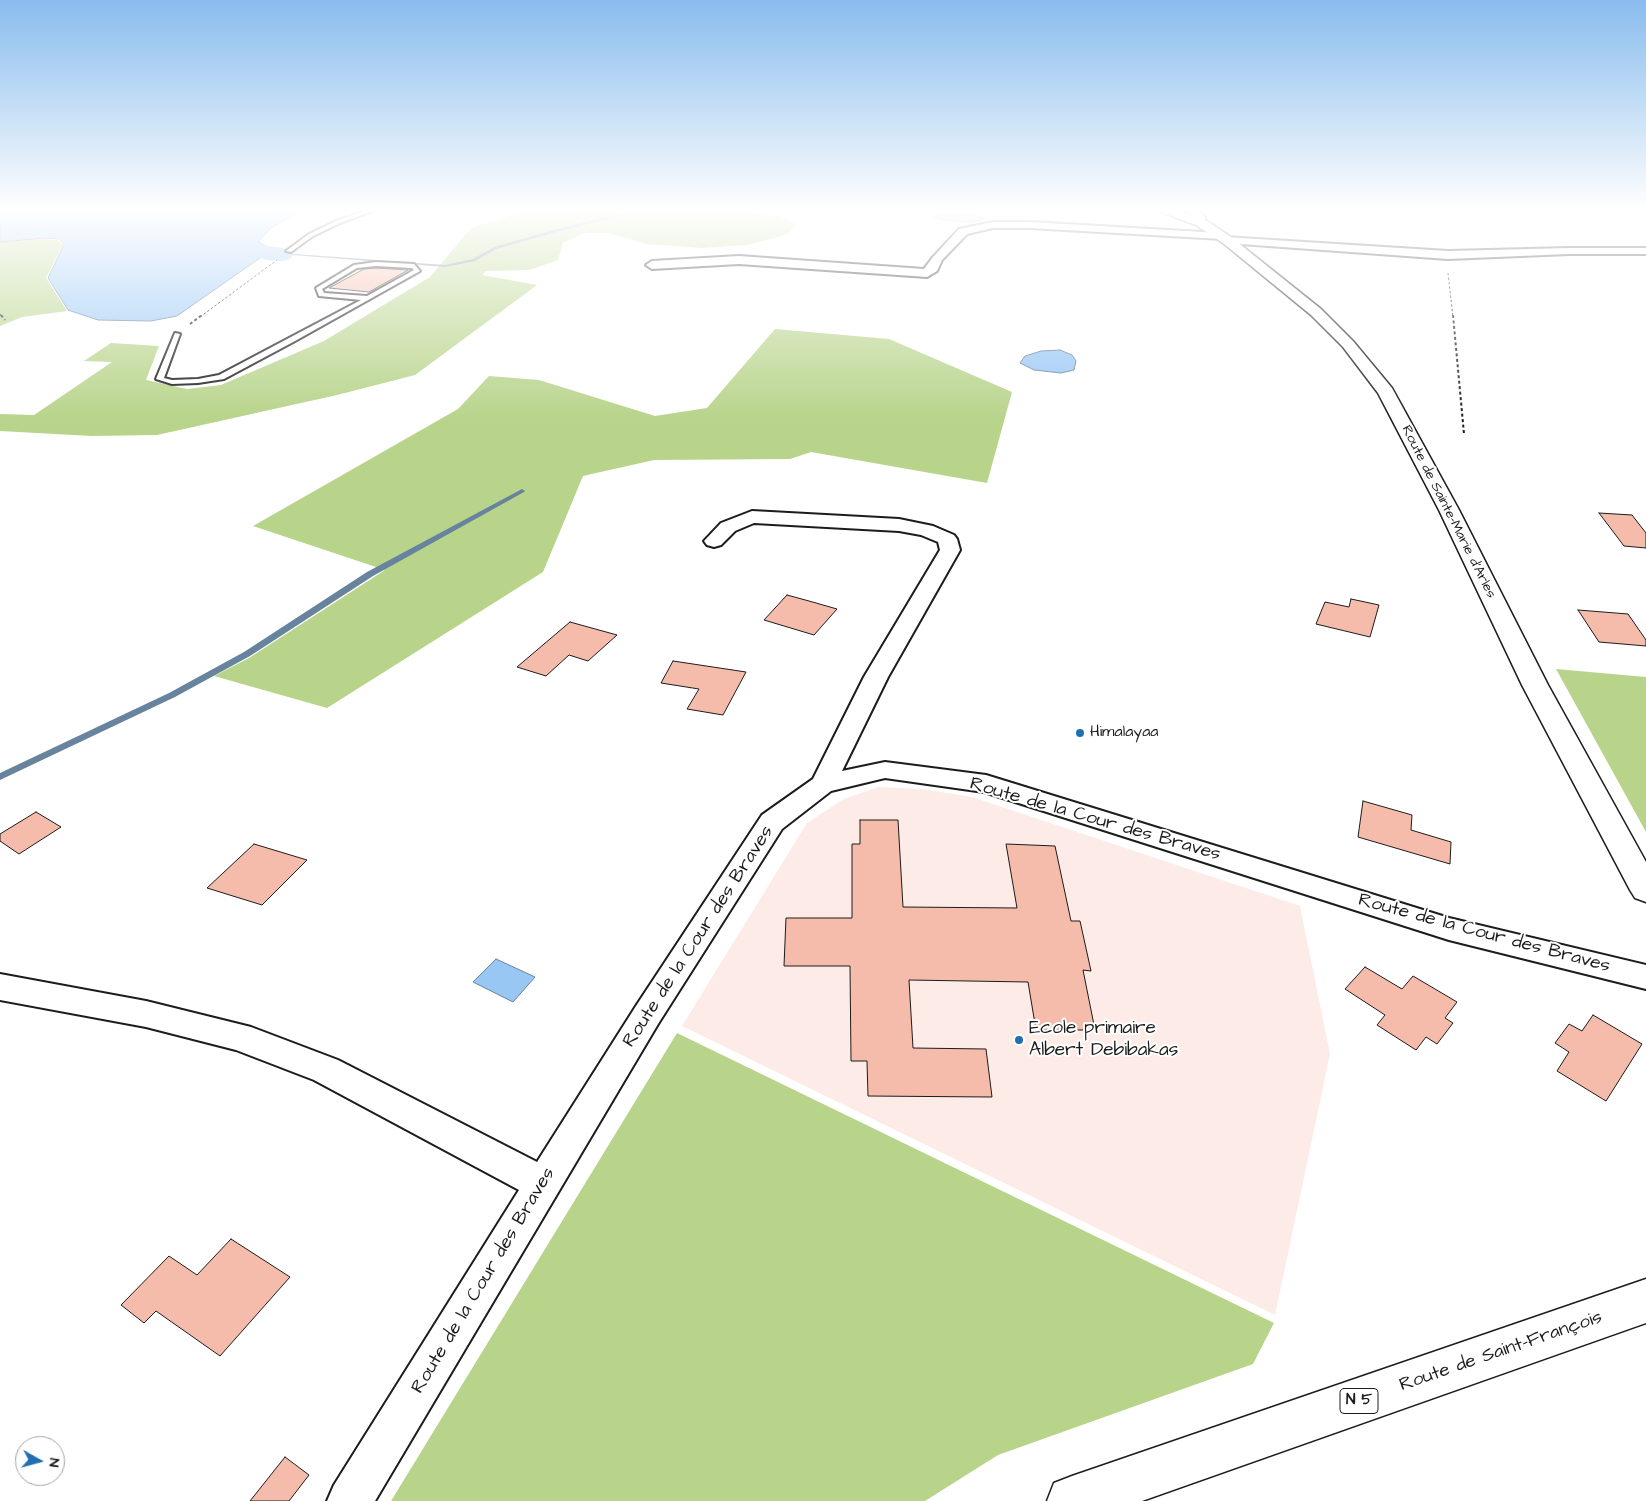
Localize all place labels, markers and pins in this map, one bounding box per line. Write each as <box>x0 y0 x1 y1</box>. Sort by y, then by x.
place label: Himalayaa <box>1090 723 1158 743</box>
marker: Himalayaa <box>1074 727 1086 739</box>
place label: Ecole primaire Albert Debibakas <box>1029 1018 1178 1062</box>
marker: Ecole primaire Albert Debibakas <box>1013 1034 1025 1046</box>

